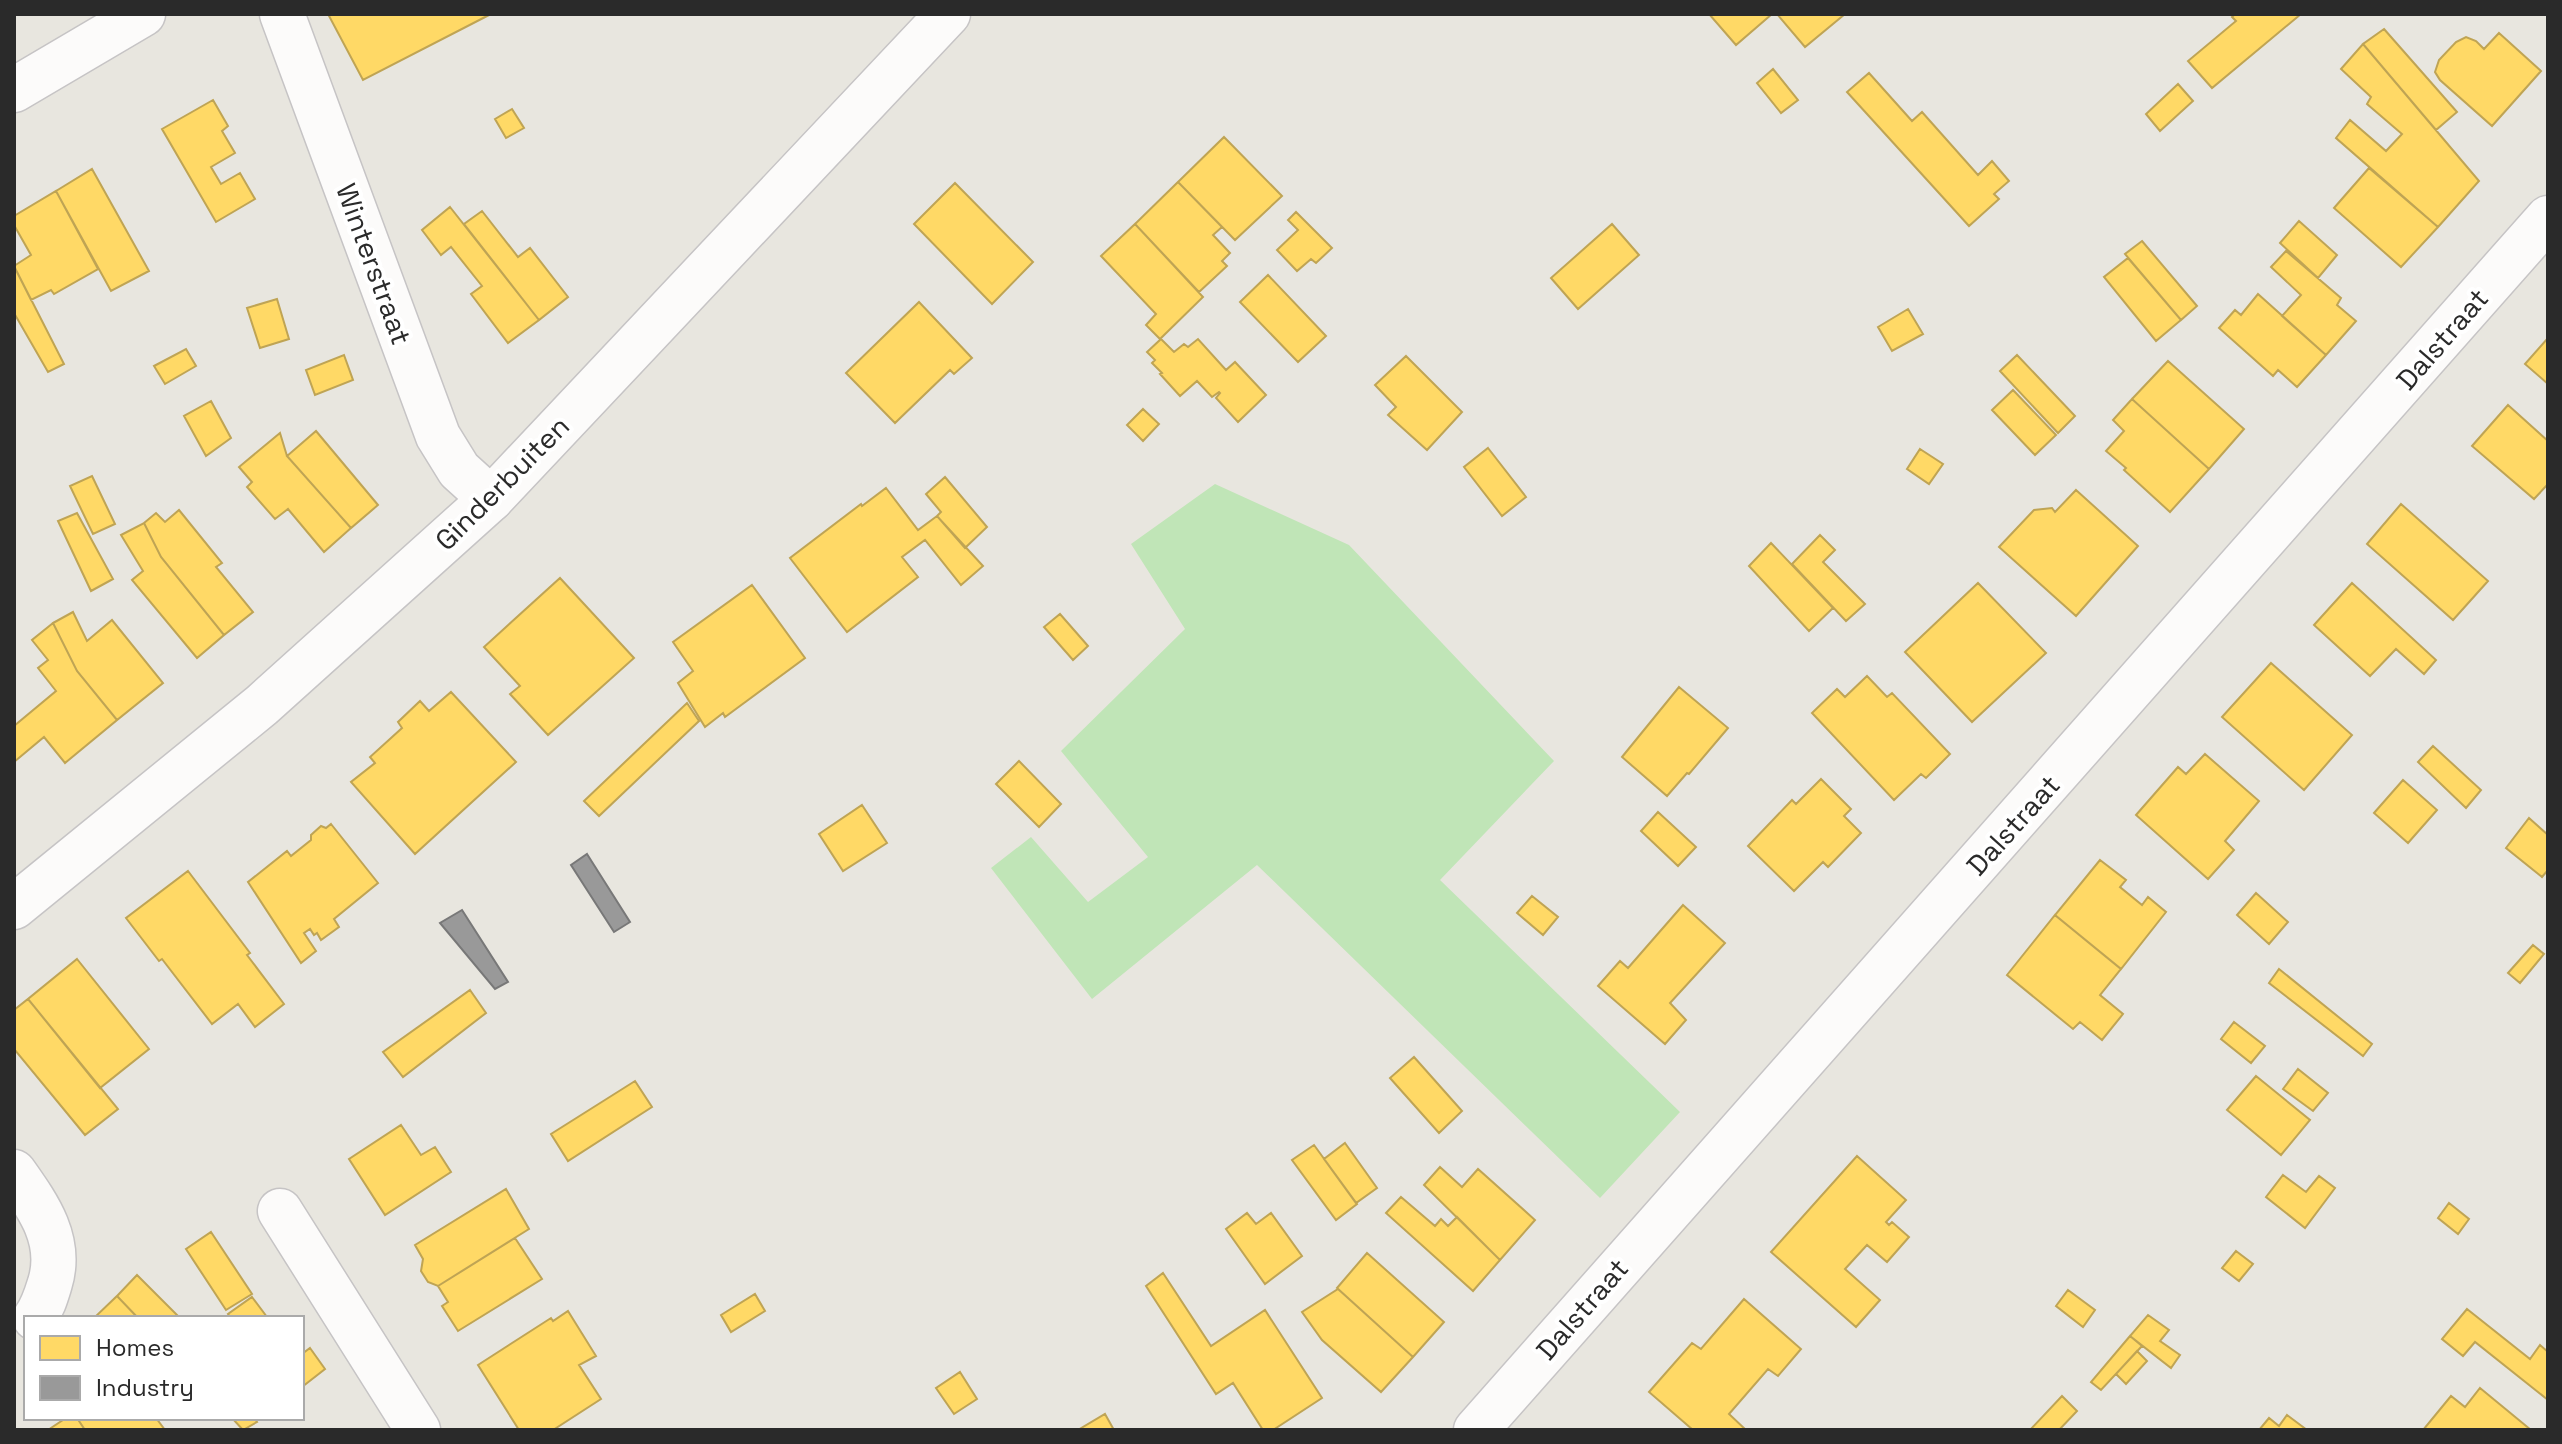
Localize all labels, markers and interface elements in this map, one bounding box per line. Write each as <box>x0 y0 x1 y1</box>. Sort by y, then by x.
street label: Winterstraat <box>328 178 420 350</box>
street label: Dalstraat <box>2388 281 2496 397</box>
street label: Ginderbuiten <box>427 408 577 558</box>
street label: Dalstraat <box>1958 767 2068 883</box>
street label: Dalstraat <box>1528 1251 1636 1367</box>
legend <box>24 1316 304 1420</box>
text: Homes <box>96 1332 174 1363</box>
text: Industry <box>96 1372 194 1403</box>

